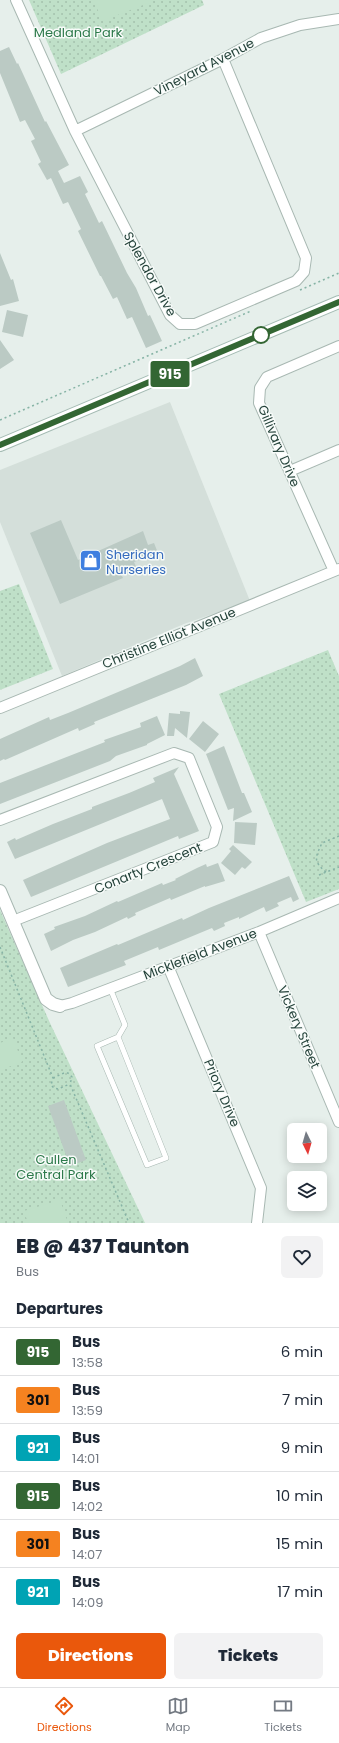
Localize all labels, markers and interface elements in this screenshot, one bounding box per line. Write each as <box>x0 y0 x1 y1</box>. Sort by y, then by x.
park label: Medland Park <box>34 23 123 42</box>
street label: Vineyard Avenue <box>151 33 257 101</box>
street label: Splendor Drive <box>119 228 181 320</box>
unlabelled marker <box>252 326 270 344</box>
line badge: 915 <box>147 361 193 387</box>
text: 915 <box>159 364 181 384</box>
street label: Gillivary Drive <box>253 402 305 490</box>
place label: Sheridan Nurseries <box>106 545 166 579</box>
shop icon: Sheridan Nurseries <box>77 548 103 574</box>
street label: Christine Elliot Avenue <box>99 602 239 674</box>
street label: Conarty Crescent <box>91 838 205 898</box>
street label: Micklefield Avenue <box>141 924 259 984</box>
street label: Vickery Street <box>273 983 325 1072</box>
street label: Priory Drive <box>199 1056 245 1130</box>
north arrow <box>287 1123 327 1163</box>
map controls <box>287 1123 327 1211</box>
park label: Cullen Central Park <box>16 1150 96 1184</box>
button: layers <box>287 1171 327 1211</box>
text: EB @ 437 Taunton <box>16 1233 189 1260</box>
button: heart <box>281 1236 323 1278</box>
text: Bus <box>16 1262 39 1281</box>
text: Departures <box>16 1298 103 1319</box>
text: Bus <box>72 1331 100 1352</box>
text: 6 min <box>281 1341 323 1362</box>
text: 915 <box>27 1342 49 1362</box>
text: 13:58 <box>72 1353 103 1372</box>
text: Bus <box>72 1379 100 1400</box>
text: 7 min <box>282 1389 323 1410</box>
text: 301 <box>27 1390 49 1410</box>
text: 13:59 <box>72 1401 103 1420</box>
text: Bus <box>72 1427 100 1448</box>
text: 9 min <box>281 1437 323 1458</box>
text: 921 <box>27 1438 49 1458</box>
text: 14:01 <box>72 1449 99 1468</box>
text: Bus <box>72 1475 100 1496</box>
text: 10 min <box>276 1485 323 1506</box>
text: 915 <box>27 1486 49 1506</box>
text: 14:02 <box>72 1497 103 1516</box>
text: Bus <box>72 1523 100 1544</box>
text: 15 min <box>276 1533 323 1554</box>
text: 301 <box>27 1534 49 1554</box>
text: 14:07 <box>72 1545 102 1564</box>
text: Bus <box>72 1571 100 1592</box>
text: 17 min <box>277 1581 323 1602</box>
text: 921 <box>27 1582 49 1602</box>
text: 14:09 <box>72 1593 103 1612</box>
button: Directions <box>16 1633 166 1679</box>
button: Tickets <box>174 1633 323 1679</box>
tab: Directions <box>37 1695 92 1736</box>
tab: Map <box>166 1695 190 1736</box>
tab: Tickets <box>264 1695 302 1736</box>

